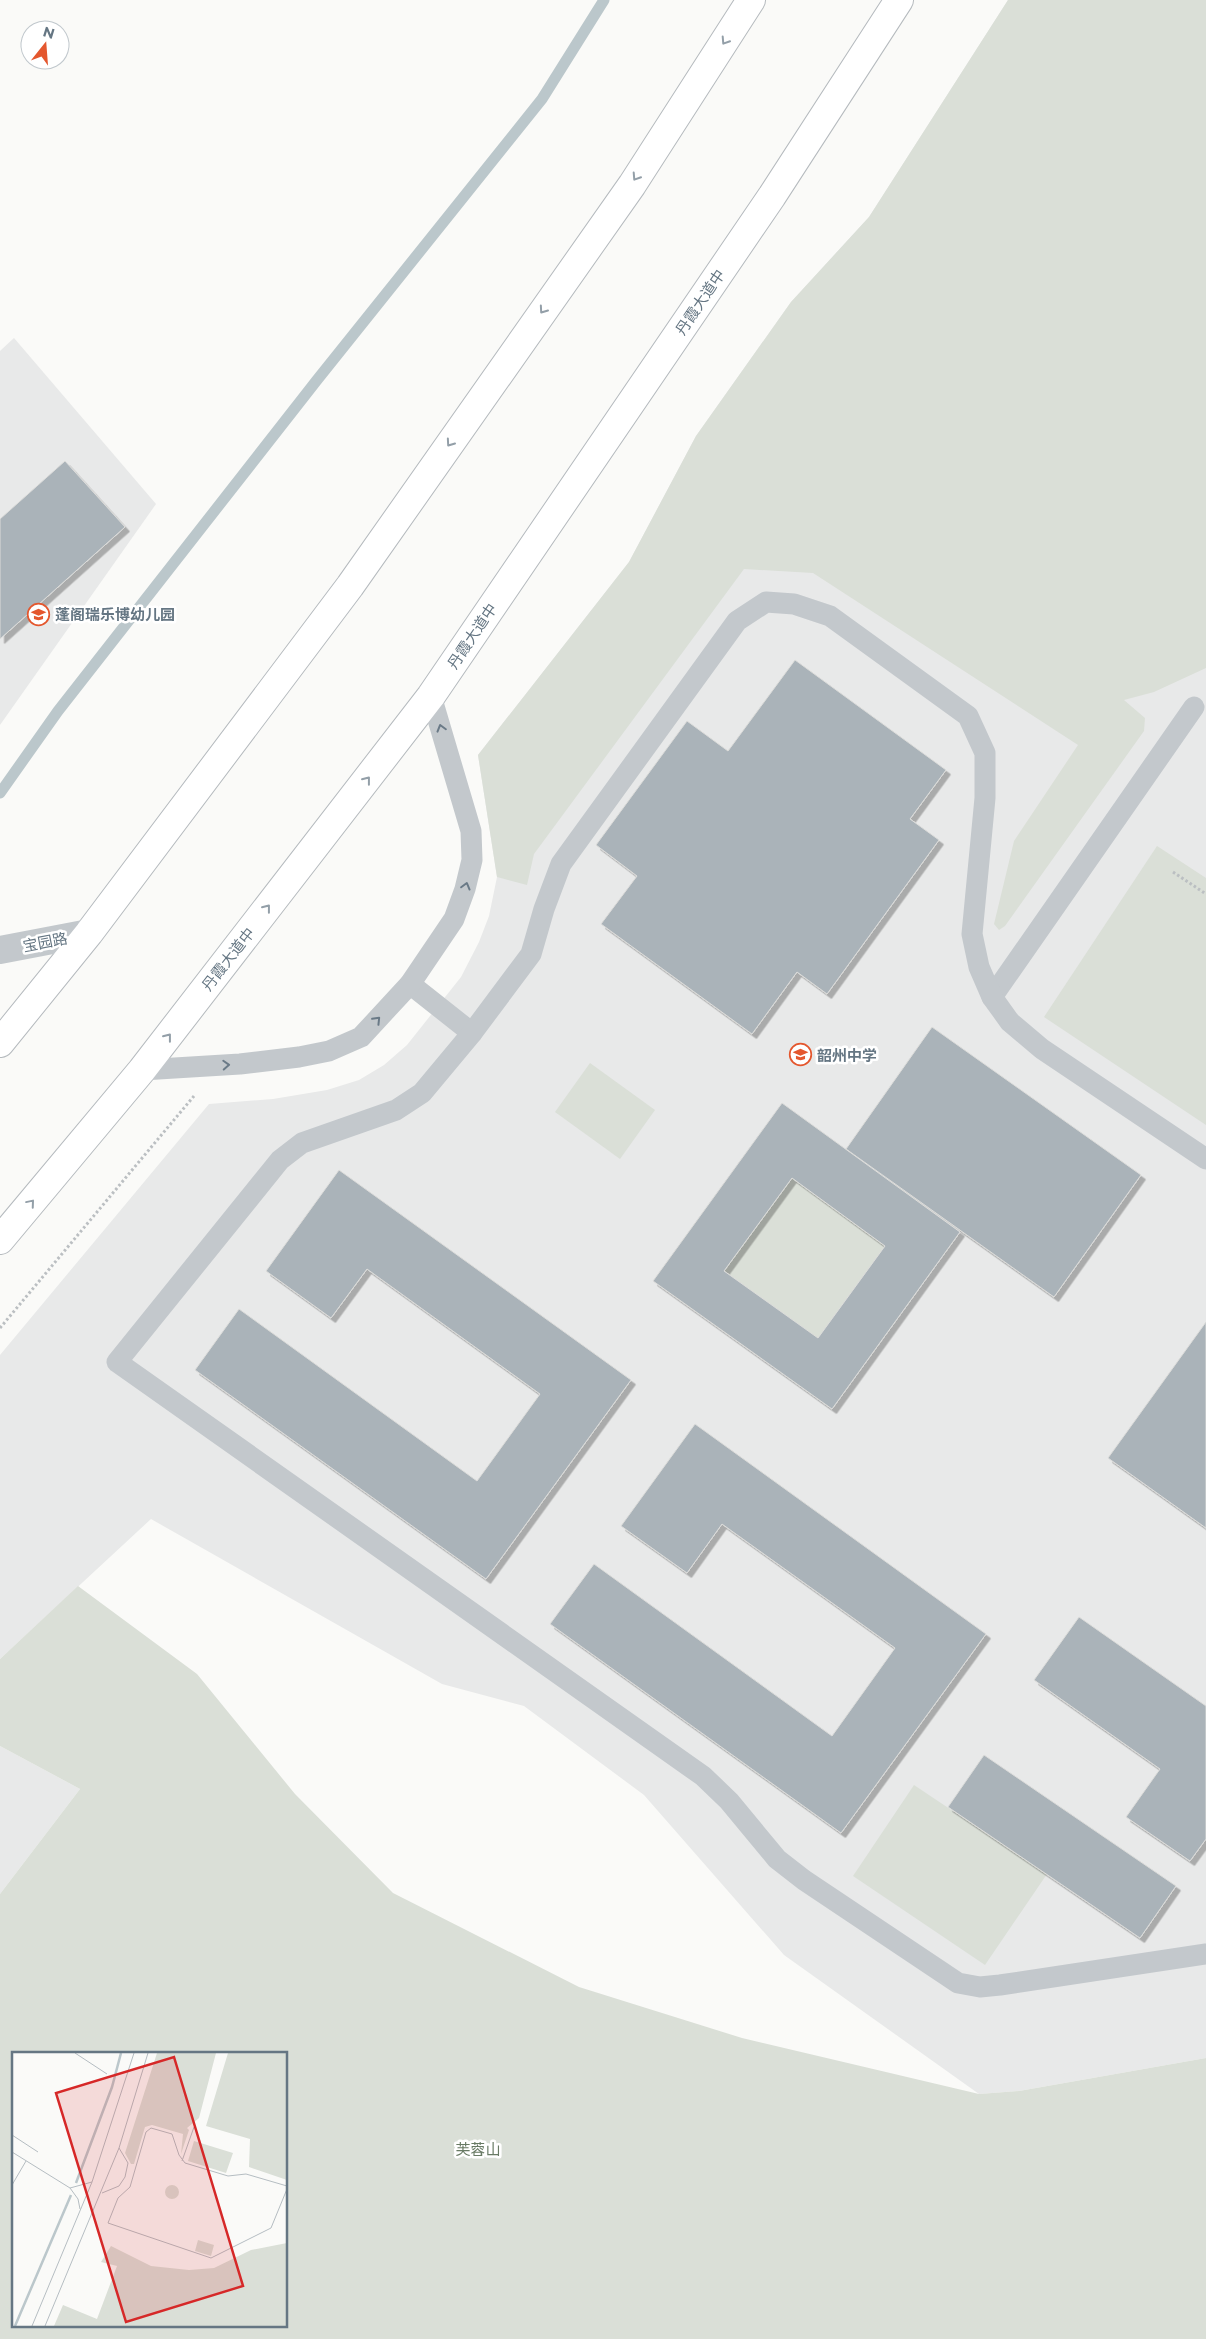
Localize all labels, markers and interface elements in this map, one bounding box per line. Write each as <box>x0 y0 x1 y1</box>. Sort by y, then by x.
north arrow <box>20 20 70 70</box>
text: N <box>41 22 57 43</box>
one-way arrow <box>722 35 731 45</box>
one-way arrow <box>633 172 643 181</box>
street label: 丹霞大道中 <box>671 266 729 338</box>
one-way arrow <box>540 305 549 314</box>
one-way arrow <box>447 438 456 447</box>
street label: 丹霞大道中 <box>443 600 501 672</box>
school or university icon: 蓬阁瑞乐博幼儿园 <box>27 602 51 626</box>
place label: 蓬阁瑞乐博幼儿园 <box>55 605 175 624</box>
one-way arrow <box>436 724 447 733</box>
one-way arrow <box>361 776 370 785</box>
one-way arrow <box>460 882 470 891</box>
one-way arrow <box>262 905 270 914</box>
street label: 丹霞大道中 <box>197 924 259 994</box>
street label: 宝园路 <box>21 928 69 956</box>
one-way arrow <box>371 1017 380 1026</box>
one-way arrow <box>162 1034 170 1043</box>
school or university icon: 韶州中学 <box>789 1043 813 1067</box>
place label: 韶州中学 <box>817 1046 877 1065</box>
one-way arrow <box>222 1059 230 1070</box>
one-way arrow <box>26 1199 35 1208</box>
inset map <box>12 2052 288 2326</box>
park label: 芙蓉山 <box>455 2140 501 2159</box>

